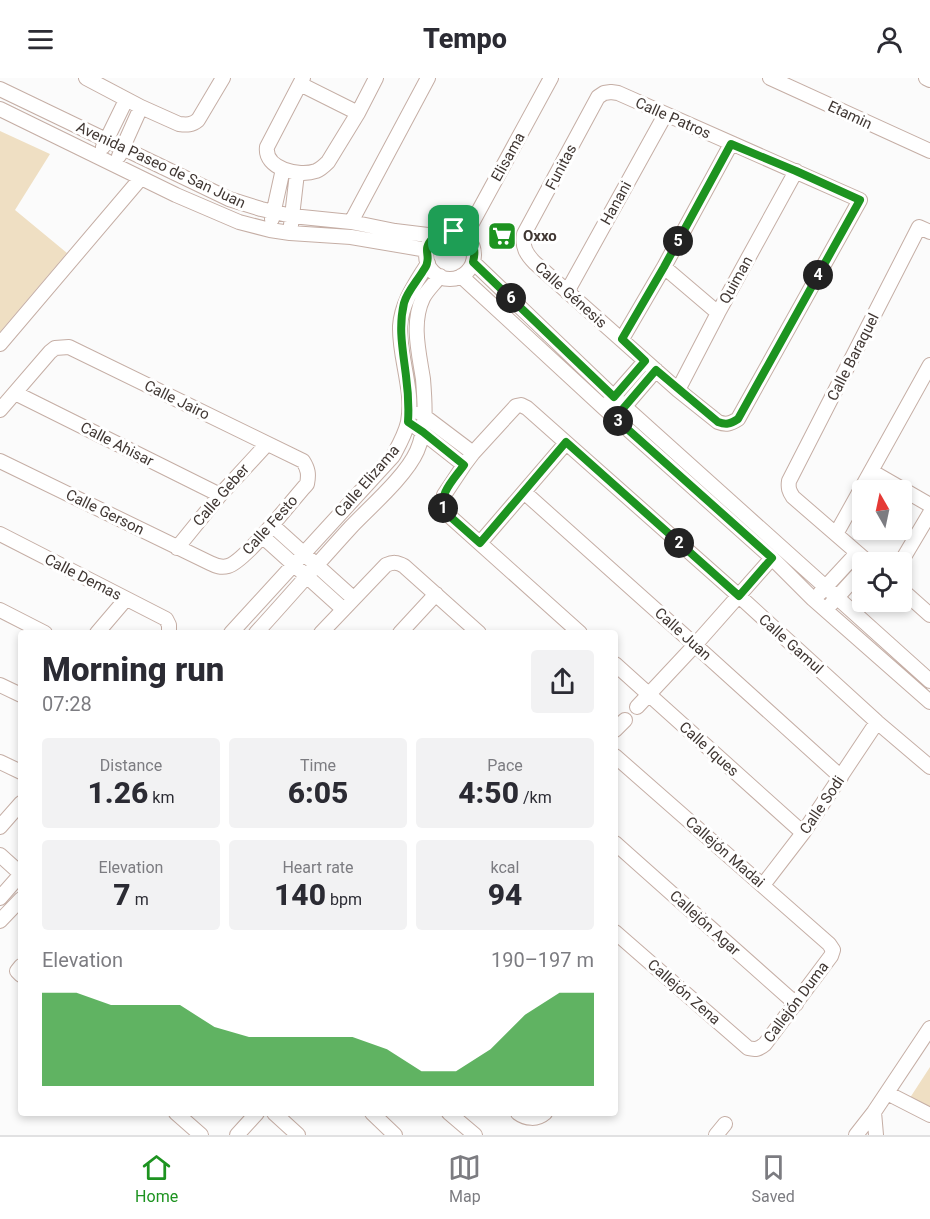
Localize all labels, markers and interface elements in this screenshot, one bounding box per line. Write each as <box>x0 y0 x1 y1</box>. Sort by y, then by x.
icon: menu <box>24 23 57 56</box>
text: Tempo <box>423 23 507 55</box>
icon: person <box>873 23 906 56</box>
street label: Calle Patros <box>633 93 713 143</box>
street label: Etamin <box>825 97 875 133</box>
street label: Avenida Paseo de San Juan <box>74 118 248 212</box>
street label: Elisama <box>487 129 529 185</box>
street label: Funitas <box>542 141 580 193</box>
street label: Hanani <box>597 178 635 228</box>
pin <box>428 205 479 256</box>
icon: arrive <box>437 214 470 247</box>
supermarket icon: Oxxo <box>486 220 518 252</box>
pin: 5 <box>663 226 693 256</box>
place label: Oxxo <box>523 227 557 245</box>
text: 5 <box>673 231 683 250</box>
street label: Quiman <box>716 253 756 307</box>
street label: Calle Génesis <box>531 258 611 332</box>
pin: 4 <box>803 260 833 290</box>
text: 4 <box>813 265 823 284</box>
pin: 6 <box>496 283 526 313</box>
text: 6 <box>506 288 516 307</box>
street label: Calle Baraquel <box>823 310 883 404</box>
street label: Calle Jairo <box>141 376 213 424</box>
pin: 3 <box>603 406 633 436</box>
text: 3 <box>613 411 623 430</box>
street label: Calle Ahisar <box>77 418 157 470</box>
street label: Calle Elizama <box>331 441 403 521</box>
street label: Calle Geber <box>189 460 253 530</box>
north arrow <box>852 480 912 540</box>
map controls <box>852 480 912 612</box>
street label: Calle Gerson <box>63 485 147 539</box>
street label: Calle Festo <box>239 491 301 559</box>
pin: 1 <box>428 493 458 523</box>
text: 1 <box>438 498 448 517</box>
pin: 2 <box>664 528 694 558</box>
text: 2 <box>674 533 684 552</box>
street label: Calle Demas <box>42 550 124 604</box>
button: locate <box>852 552 912 612</box>
street label: Calle Juan <box>651 604 715 664</box>
street label: Calle Gamul <box>755 610 827 678</box>
text: Morning run <box>42 650 224 689</box>
button: share <box>531 650 594 713</box>
text: 07:28 <box>42 692 92 716</box>
street label: Calle Iques <box>676 718 742 780</box>
text: Distance <box>100 756 162 775</box>
text: Time <box>300 756 336 775</box>
text: Pace <box>487 756 523 775</box>
street label: Calle Sodi <box>796 772 848 838</box>
text: 1.26 <box>88 775 148 810</box>
text: 6:05 <box>288 775 348 810</box>
text: 4:50 <box>458 775 519 810</box>
text: km <box>148 788 174 807</box>
text: /km <box>519 788 552 807</box>
street label: Callejón Madai <box>682 813 768 891</box>
text: Elevation <box>99 858 163 877</box>
text: Heart rate <box>282 858 354 877</box>
text: kcal <box>491 858 519 877</box>
text: 7 <box>113 877 131 912</box>
text: 140 <box>274 877 326 912</box>
text: 94 <box>488 877 522 912</box>
street label: Callejón Agar <box>666 887 744 959</box>
text: m <box>131 890 149 909</box>
text: bpm <box>326 890 362 909</box>
text: Elevation <box>42 948 123 972</box>
text: 190–197 m <box>491 948 594 972</box>
street label: Callejón Zena <box>644 956 724 1028</box>
street label: Callejón Duma <box>760 958 832 1046</box>
tab: Home <box>135 1151 178 1206</box>
tab: Map <box>448 1151 481 1206</box>
tab: Saved <box>752 1151 795 1206</box>

